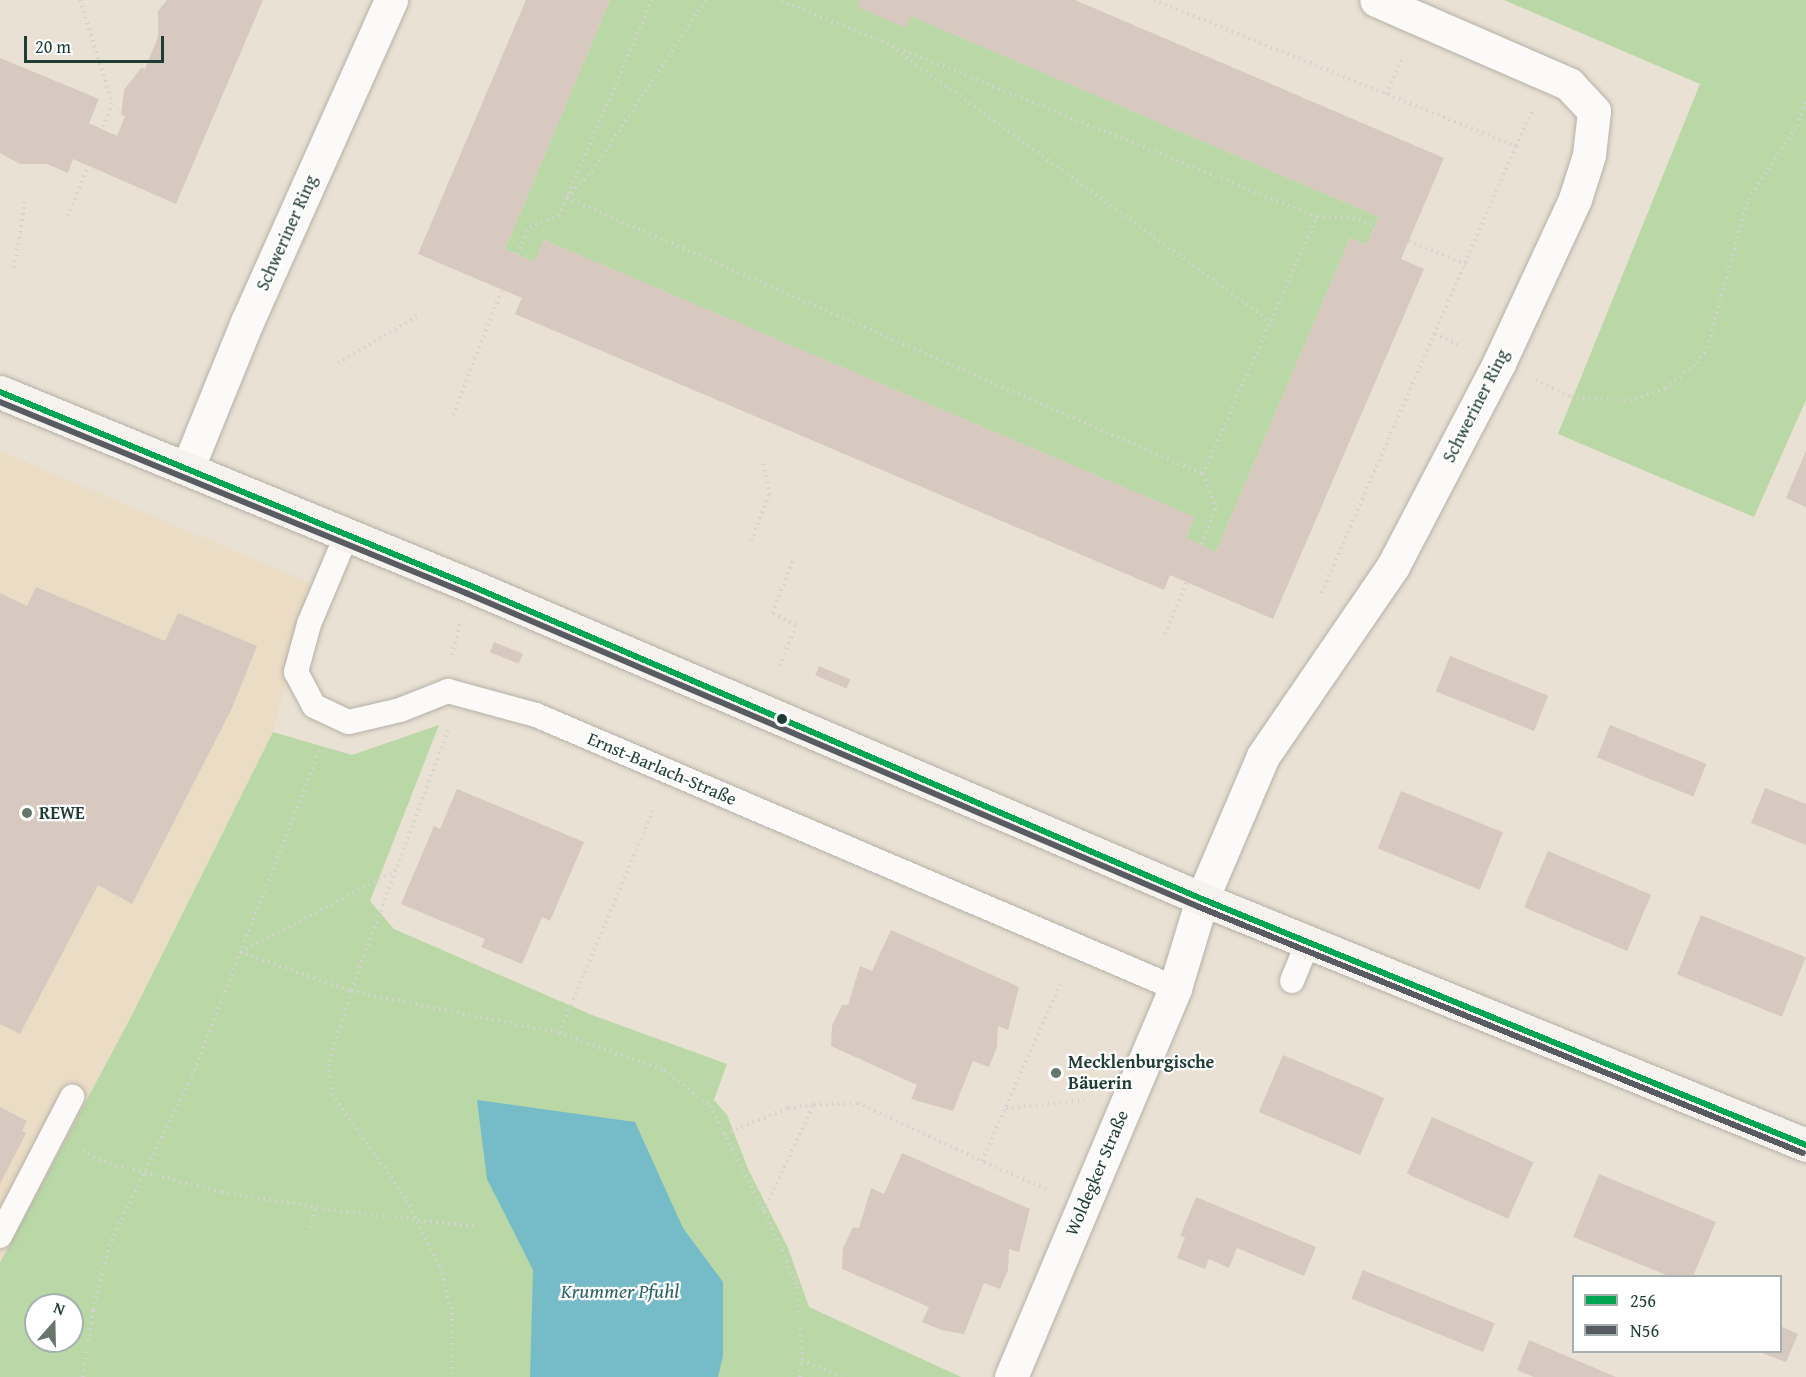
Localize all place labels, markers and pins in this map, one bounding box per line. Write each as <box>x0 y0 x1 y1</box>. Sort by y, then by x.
unlabelled marker <box>776 713 788 725</box>
place label: REWE <box>39 802 85 824</box>
marker: REWE <box>20 806 34 820</box>
place label: Mecklenburgische Bäuerin <box>1068 1052 1214 1094</box>
marker: Mecklenburgische Bäuerin <box>1049 1066 1063 1080</box>

